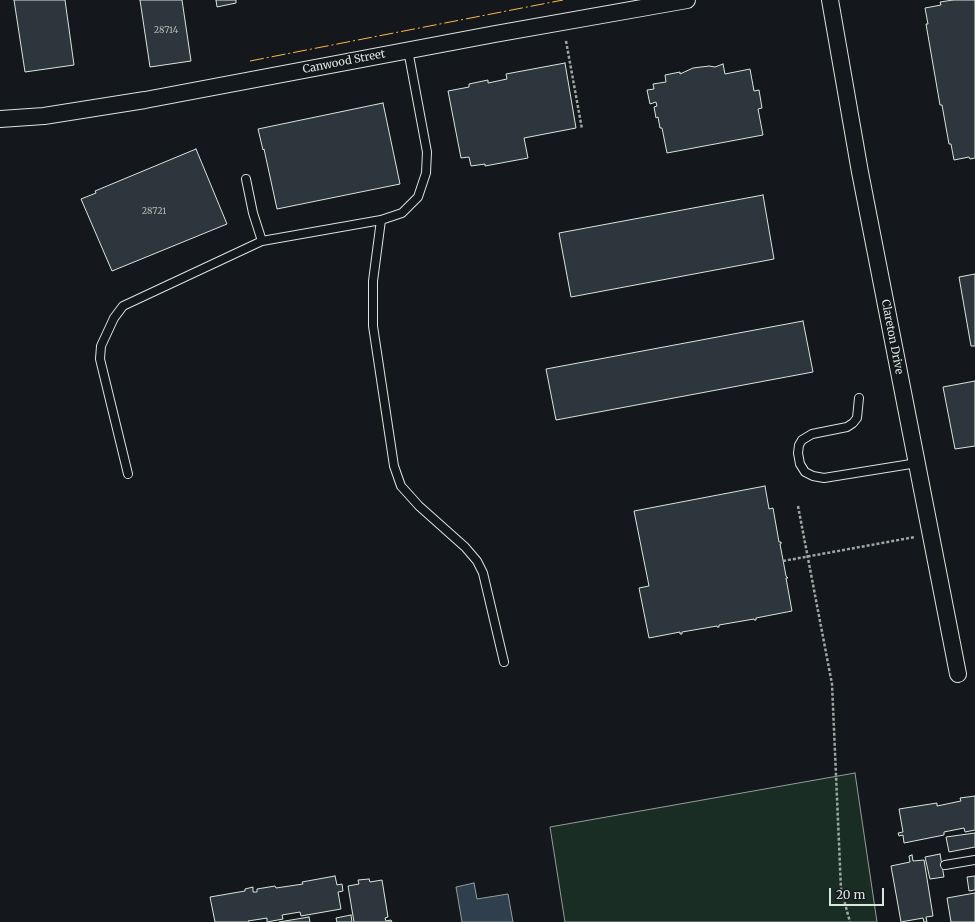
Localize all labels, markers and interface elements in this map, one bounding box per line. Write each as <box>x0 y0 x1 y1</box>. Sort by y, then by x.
house number: 28714 <box>154 25 178 35</box>
street label: Canwood Street <box>302 48 386 76</box>
house number: 28721 <box>142 206 166 216</box>
street label: Clareton Drive <box>878 299 906 375</box>
scale bar <box>831 880 886 906</box>
text: 20 m <box>836 887 865 902</box>

